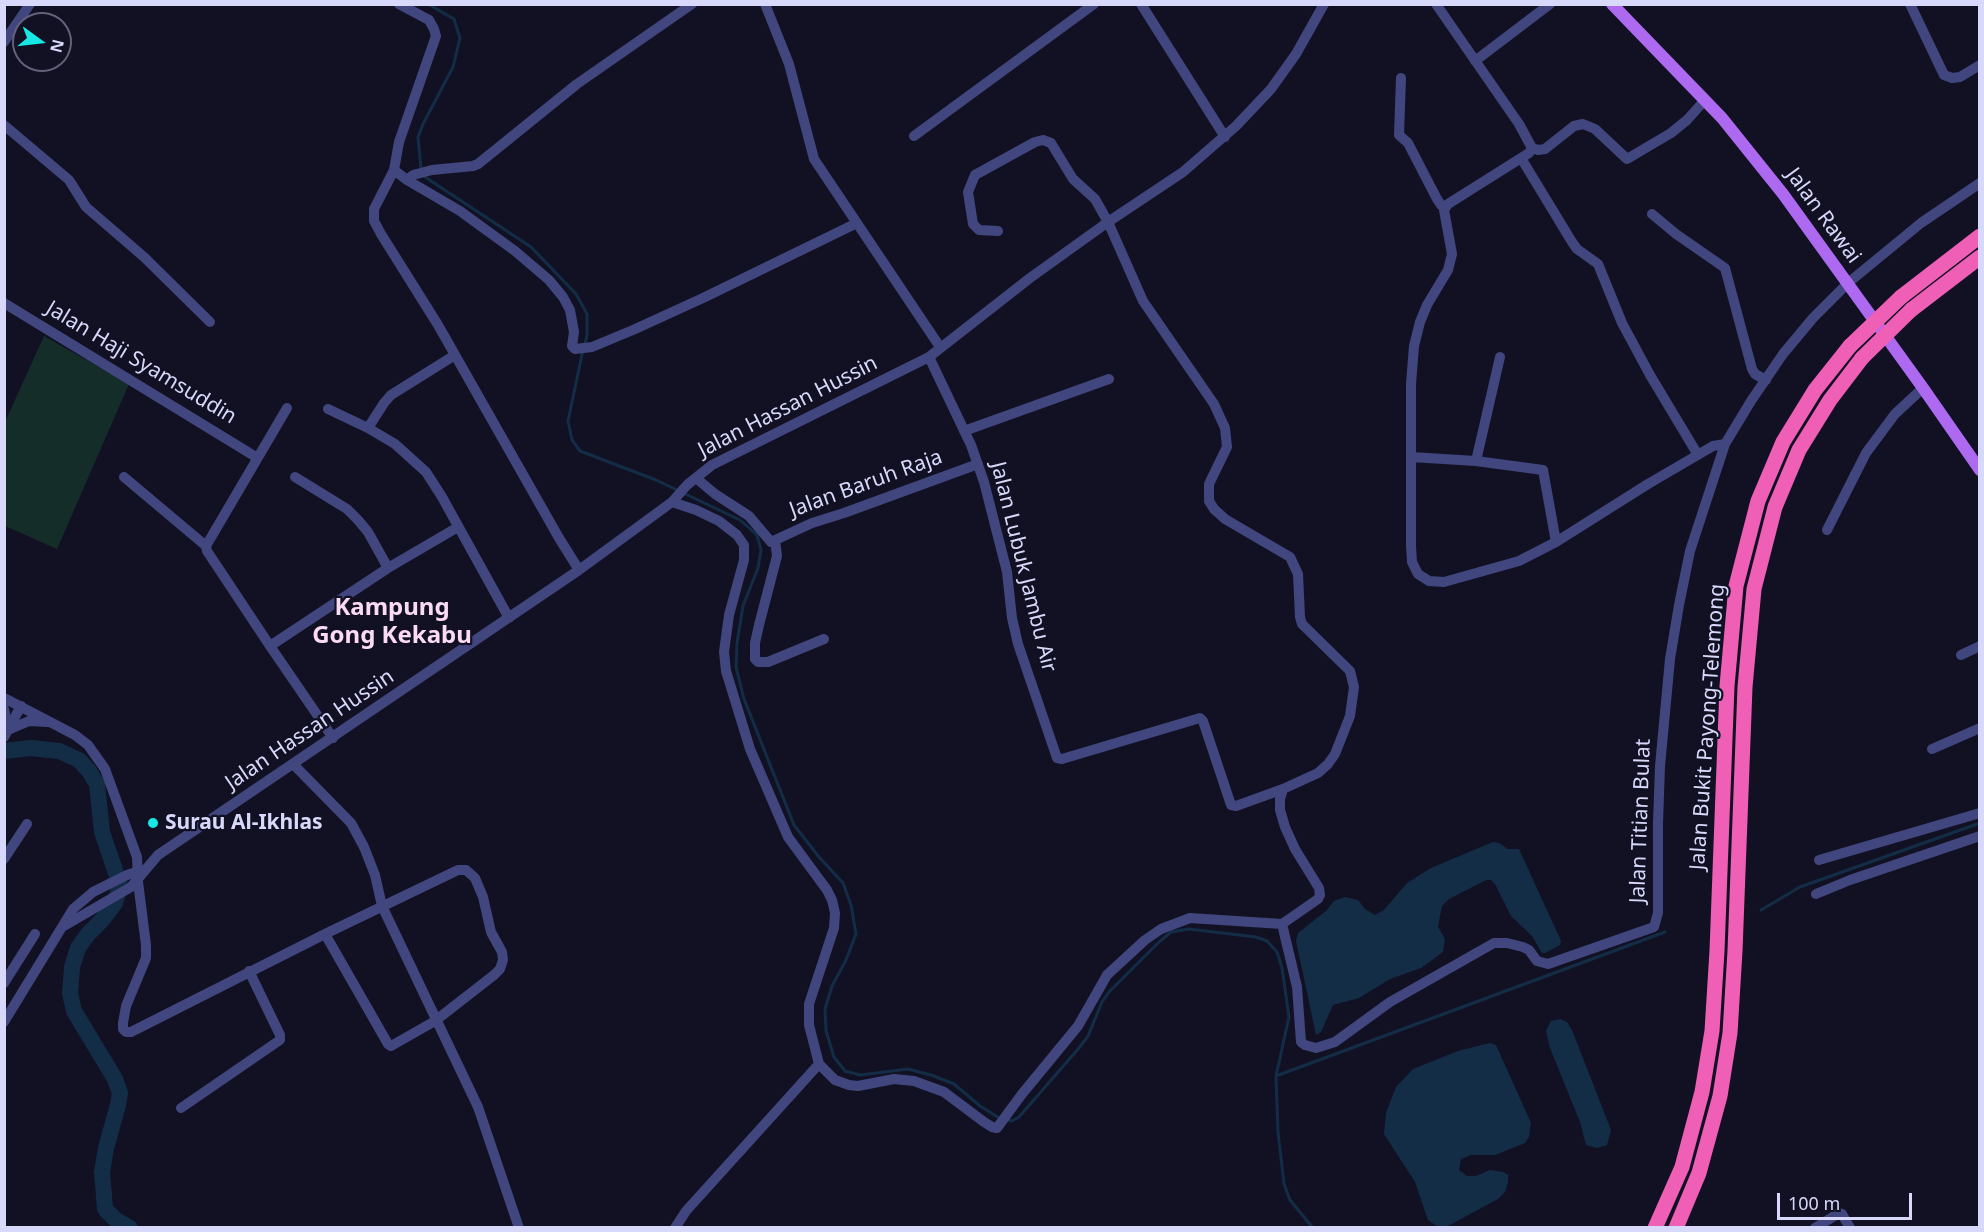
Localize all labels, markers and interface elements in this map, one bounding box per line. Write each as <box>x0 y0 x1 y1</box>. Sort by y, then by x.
north arrow <box>12 12 72 72</box>
text: N <box>45 37 70 55</box>
street label: Jalan Rawai <box>1780 163 1866 269</box>
street label: Jalan Haji Syamsuddin <box>41 296 241 430</box>
street label: Jalan Hassan Hussin <box>694 351 882 463</box>
street label: Jalan Baruh Raja <box>786 445 946 523</box>
street label: Jalan Lubuk Jambu Air <box>985 459 1061 675</box>
street label: Jalan Bukit Payong-Telemong <box>1685 583 1731 871</box>
district label: Kampung Gong Kekabu <box>312 594 472 650</box>
street label: Jalan Hassan Hussin <box>221 664 399 796</box>
street label: Jalan Titian Bulat <box>1626 738 1656 904</box>
place label: Surau Al-Ikhlas <box>165 810 323 836</box>
marker: Surau Al-Ikhlas <box>146 816 160 830</box>
scale bar <box>1780 1181 1915 1219</box>
text: 100 m <box>1788 1191 1840 1215</box>

